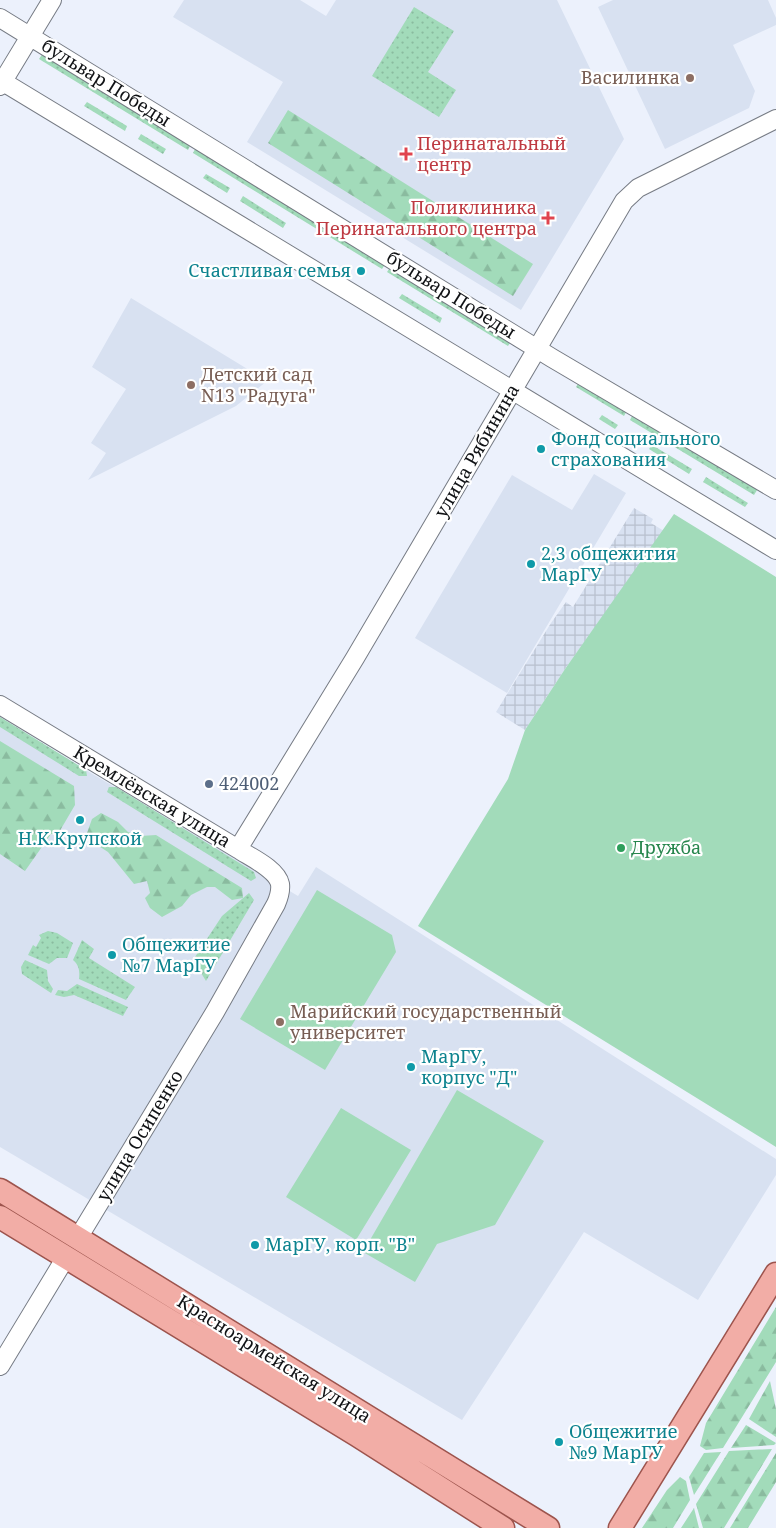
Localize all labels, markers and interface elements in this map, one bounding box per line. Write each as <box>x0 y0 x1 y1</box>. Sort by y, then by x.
street label: бульвар Победы <box>37 33 176 132</box>
place label: Василинка <box>581 65 680 89</box>
marker: Василинка <box>684 72 696 84</box>
place label: Перинатальный центр <box>417 131 566 176</box>
marker: Перинатальный центр <box>399 147 413 161</box>
place label: Поликлиника Перинатального центра <box>316 195 537 240</box>
marker: Поликлиника Перинатального центра <box>541 211 555 225</box>
street label: бульвар Победы <box>382 245 521 344</box>
place label: Счастливая семья <box>188 258 351 282</box>
marker: Счастливая семья <box>355 265 367 277</box>
place label: Детский сад N13 "Радуга" <box>201 362 316 407</box>
marker: Детский сад N13 "Радуга" <box>185 379 197 391</box>
street label: улица Рябинина <box>428 379 524 522</box>
place label: Фонд социального страхования <box>551 426 720 471</box>
marker: Фонд социального страхования <box>535 443 547 455</box>
place label: 2,3 общежития МарГУ <box>541 541 676 586</box>
marker: 2,3 общежития МарГУ <box>525 558 537 570</box>
street label: Кремлёвская улица <box>69 740 236 853</box>
place label: 424002 <box>219 771 279 795</box>
marker: 424002 <box>203 778 215 790</box>
marker: Н.К.Крупской <box>74 814 86 826</box>
place label: Н.К.Крупской <box>18 826 142 850</box>
place label: Дружба <box>631 835 701 859</box>
marker: Дружба <box>615 842 627 854</box>
place label: Общежитие №7 МарГУ <box>122 932 230 977</box>
marker: Общежитие №7 МарГУ <box>106 949 118 961</box>
place label: Марийский государственный университет <box>290 999 562 1044</box>
marker: Марийский государственный университет <box>274 1016 286 1028</box>
place label: МарГУ, корпус "Д" <box>421 1044 517 1089</box>
marker: МарГУ, корпус "Д" <box>405 1061 417 1073</box>
street label: улица Осипенко <box>90 1065 188 1206</box>
place label: МарГУ, корп. "В" <box>265 1232 415 1256</box>
marker: МарГУ, корп. "В" <box>249 1239 261 1251</box>
street label: Красноармейская улица <box>173 1289 376 1428</box>
place label: Общежитие №9 МарГУ <box>569 1419 677 1464</box>
marker: Общежитие №9 МарГУ <box>553 1436 565 1448</box>

